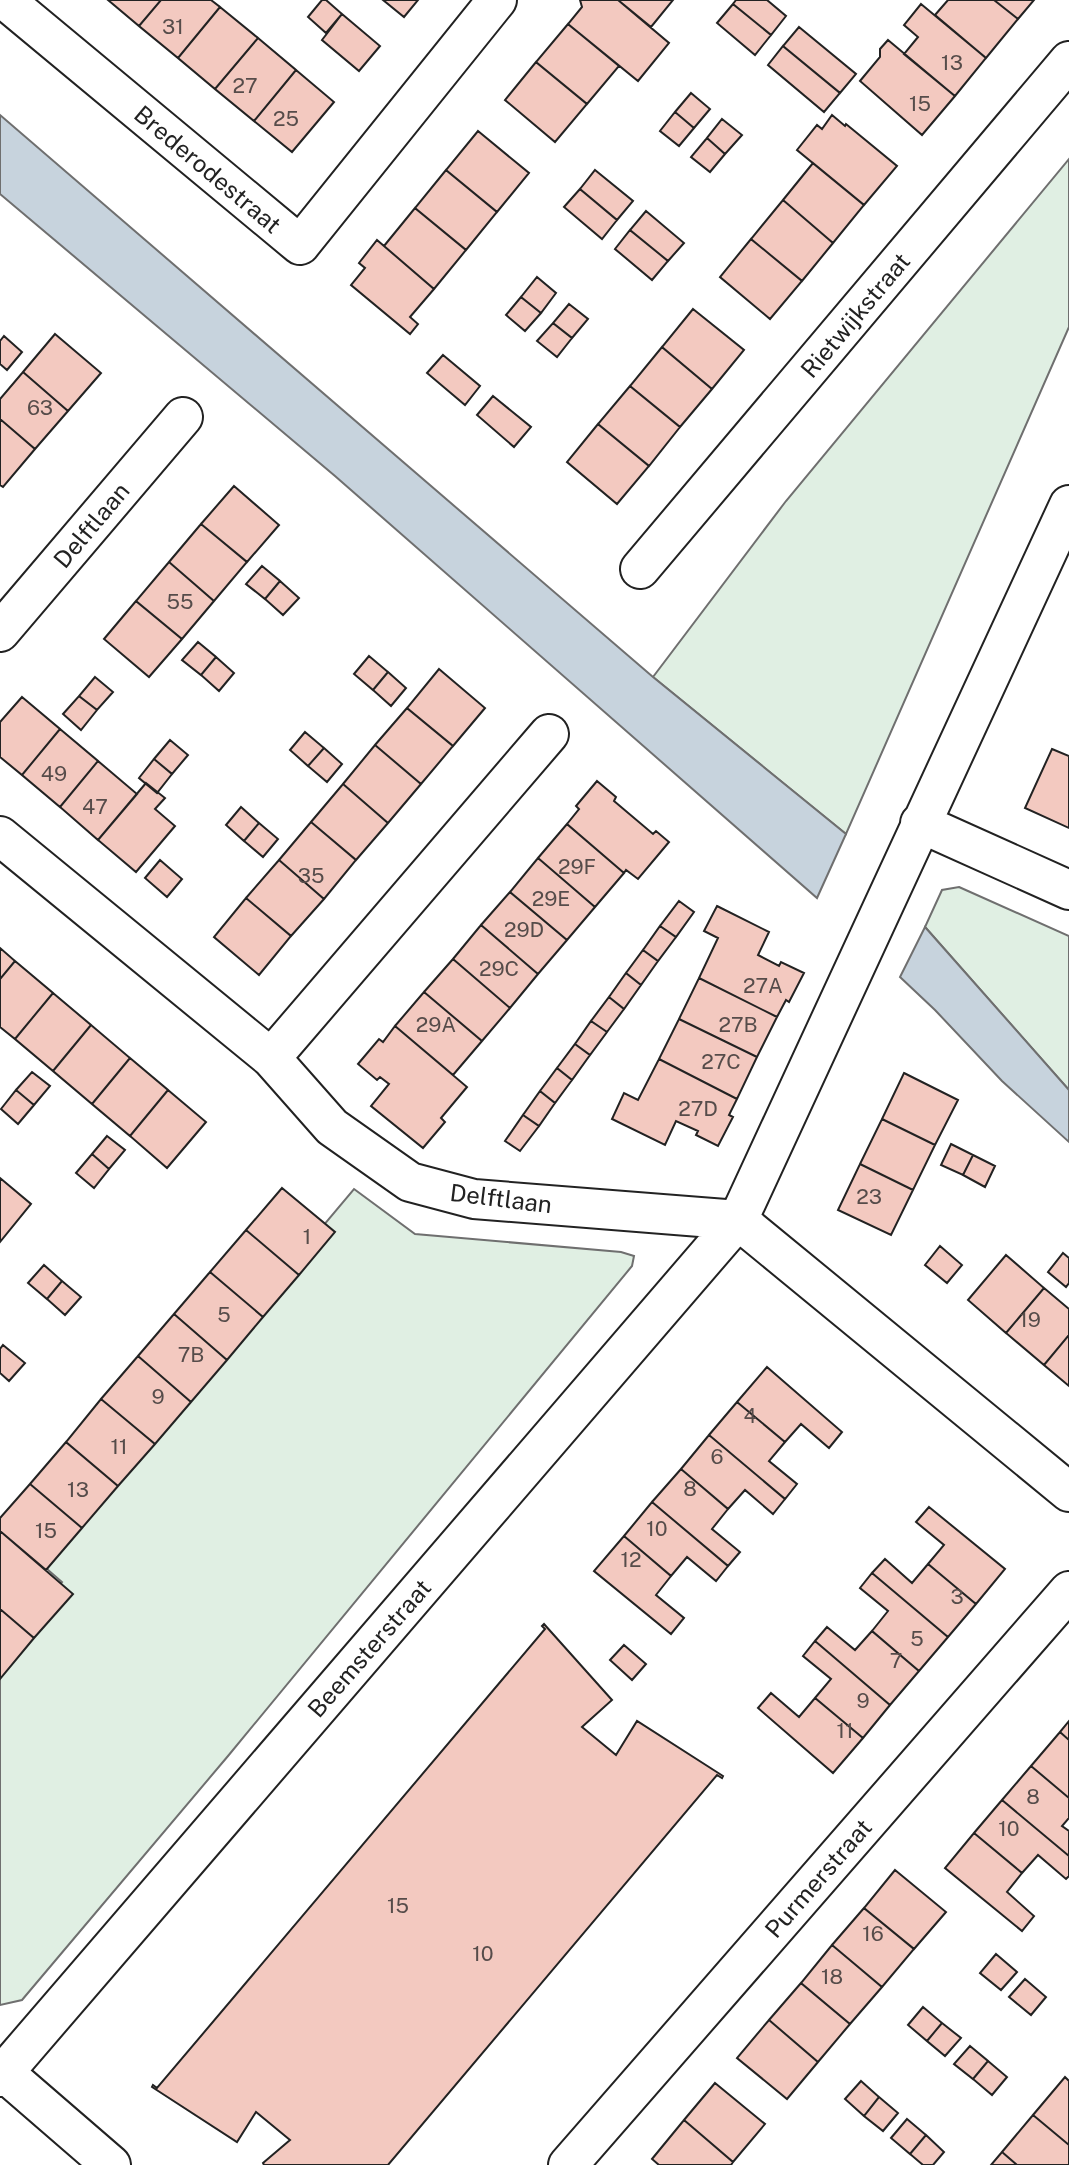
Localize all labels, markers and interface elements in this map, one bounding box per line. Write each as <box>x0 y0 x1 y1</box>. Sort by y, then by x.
house number: 31 <box>162 14 184 39</box>
house number: 13 <box>941 50 963 75</box>
house number: 27 <box>232 73 258 98</box>
house number: 15 <box>909 91 931 116</box>
street label: Brederodestraat <box>129 100 287 238</box>
house number: 25 <box>273 106 299 131</box>
street label: Rietwijkstraat <box>795 247 915 383</box>
house number: 63 <box>27 395 53 420</box>
street label: Delftlaan <box>47 477 135 573</box>
house number: 55 <box>167 589 193 614</box>
house number: 49 <box>41 761 67 786</box>
house number: 47 <box>82 794 108 819</box>
house number: 29F <box>558 854 596 879</box>
house number: 35 <box>298 863 324 888</box>
house number: 29E <box>532 886 570 911</box>
house number: 29D <box>504 917 544 942</box>
house number: 29C <box>479 956 519 981</box>
house number: 27A <box>743 973 783 998</box>
house number: 29A <box>416 1012 456 1037</box>
house number: 27B <box>718 1012 758 1037</box>
house number: 27C <box>701 1049 741 1074</box>
house number: 27D <box>678 1096 718 1121</box>
street label: Delftlaan <box>448 1178 554 1218</box>
house number: 23 <box>856 1184 882 1209</box>
house number: 1 <box>303 1224 311 1249</box>
house number: 5 <box>217 1302 231 1327</box>
house number: 19 <box>1019 1307 1041 1332</box>
house number: 7B <box>178 1342 204 1367</box>
house number: 9 <box>151 1384 165 1409</box>
house number: 4 <box>743 1403 757 1428</box>
house number: 11 <box>110 1434 128 1459</box>
house number: 6 <box>710 1444 724 1469</box>
house number: 8 <box>683 1476 697 1501</box>
house number: 13 <box>67 1477 89 1502</box>
house number: 10 <box>646 1516 668 1541</box>
house number: 15 <box>35 1518 57 1543</box>
house number: 12 <box>620 1547 642 1572</box>
street label: Beemsterstraat <box>302 1573 436 1723</box>
house number: 3 <box>950 1584 964 1609</box>
house number: 5 <box>910 1626 924 1651</box>
house number: 7 <box>890 1648 902 1673</box>
house number: 9 <box>856 1688 870 1713</box>
house number: 11 <box>836 1718 854 1743</box>
house number: 8 <box>1026 1784 1040 1809</box>
street label: Purmerstraat <box>759 1813 877 1943</box>
house number: 10 <box>998 1816 1020 1841</box>
house number: 15 <box>387 1893 409 1918</box>
house number: 16 <box>862 1921 884 1946</box>
house number: 10 <box>472 1941 494 1966</box>
house number: 18 <box>821 1964 843 1989</box>

